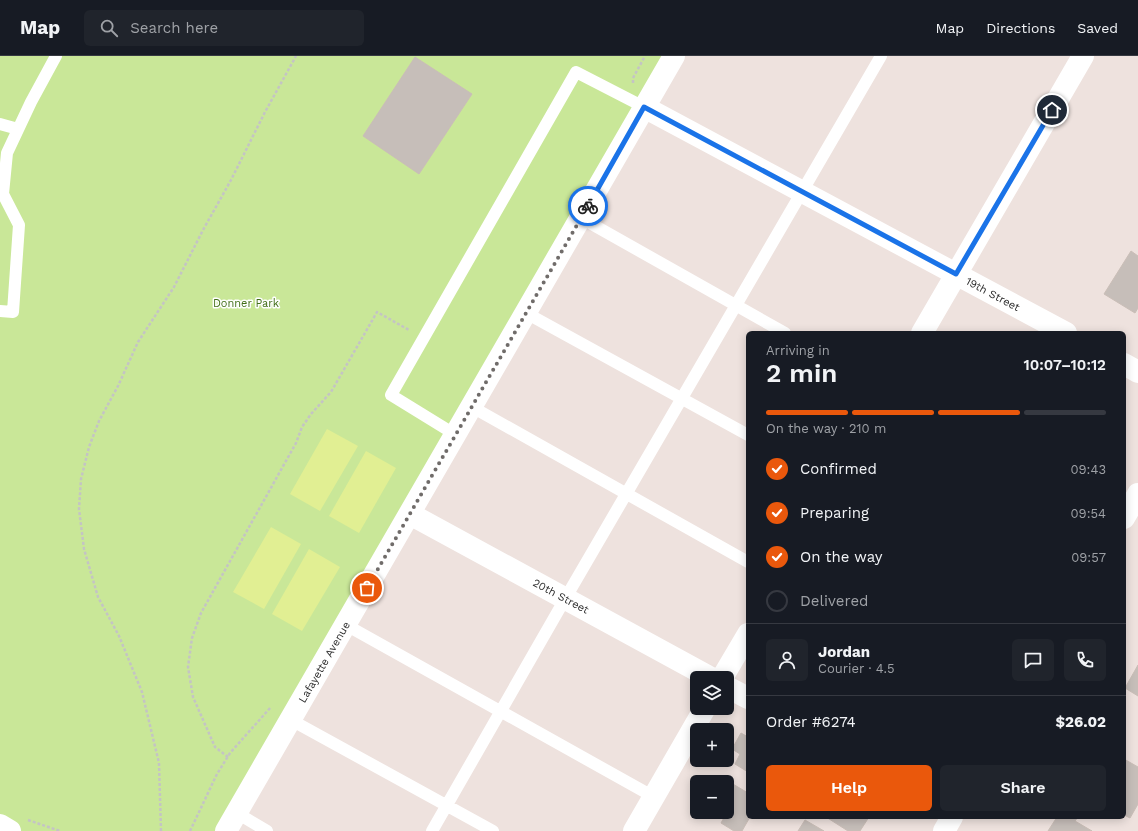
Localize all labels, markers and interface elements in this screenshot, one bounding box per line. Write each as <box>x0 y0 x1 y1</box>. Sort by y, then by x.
search box <box>84 10 364 46</box>
text: Map <box>20 16 60 39</box>
icon: search <box>98 17 120 39</box>
text: Search here <box>130 19 218 37</box>
text: Map <box>936 20 964 36</box>
text: Directions <box>986 20 1055 36</box>
text: Saved <box>1077 20 1118 36</box>
pin <box>1035 93 1069 127</box>
icon: home <box>1041 99 1063 121</box>
courier <box>568 186 608 226</box>
icon: bike <box>577 195 599 217</box>
street label: 19th Street <box>964 275 1022 314</box>
park label: Donner Park <box>213 297 279 310</box>
text: Arriving in <box>766 343 830 358</box>
text: 10:07–10:12 <box>1024 356 1106 374</box>
text: 2 min <box>766 358 837 388</box>
text: On the way · 210 m <box>766 421 886 436</box>
icon: check <box>766 458 788 480</box>
text: Confirmed <box>800 460 877 478</box>
text: 09:43 <box>1071 462 1106 477</box>
icon: check <box>766 502 788 524</box>
text: Preparing <box>800 504 869 522</box>
text: 09:54 <box>1071 506 1106 521</box>
icon: check <box>766 546 788 568</box>
text: On the way <box>800 548 882 566</box>
text: 09:57 <box>1071 550 1106 565</box>
pin <box>350 571 384 605</box>
street label: 20th Street <box>531 576 591 617</box>
icon: bag <box>356 577 378 599</box>
text: Delivered <box>800 592 868 610</box>
street label: Lafayette Avenue <box>296 619 353 705</box>
button: person <box>766 639 808 681</box>
button: chat <box>1012 639 1054 681</box>
button: phone <box>1064 639 1106 681</box>
text: Jordan <box>818 643 870 661</box>
text: Courier · 4.5 <box>818 661 895 676</box>
map controls <box>690 671 734 819</box>
button: layers <box>690 671 734 715</box>
text: Order #6274 <box>766 713 856 731</box>
text: $26.02 <box>1055 713 1106 731</box>
button: + <box>690 723 734 767</box>
button: Help <box>766 765 932 811</box>
button: Share <box>940 765 1106 811</box>
button: − <box>690 775 734 819</box>

